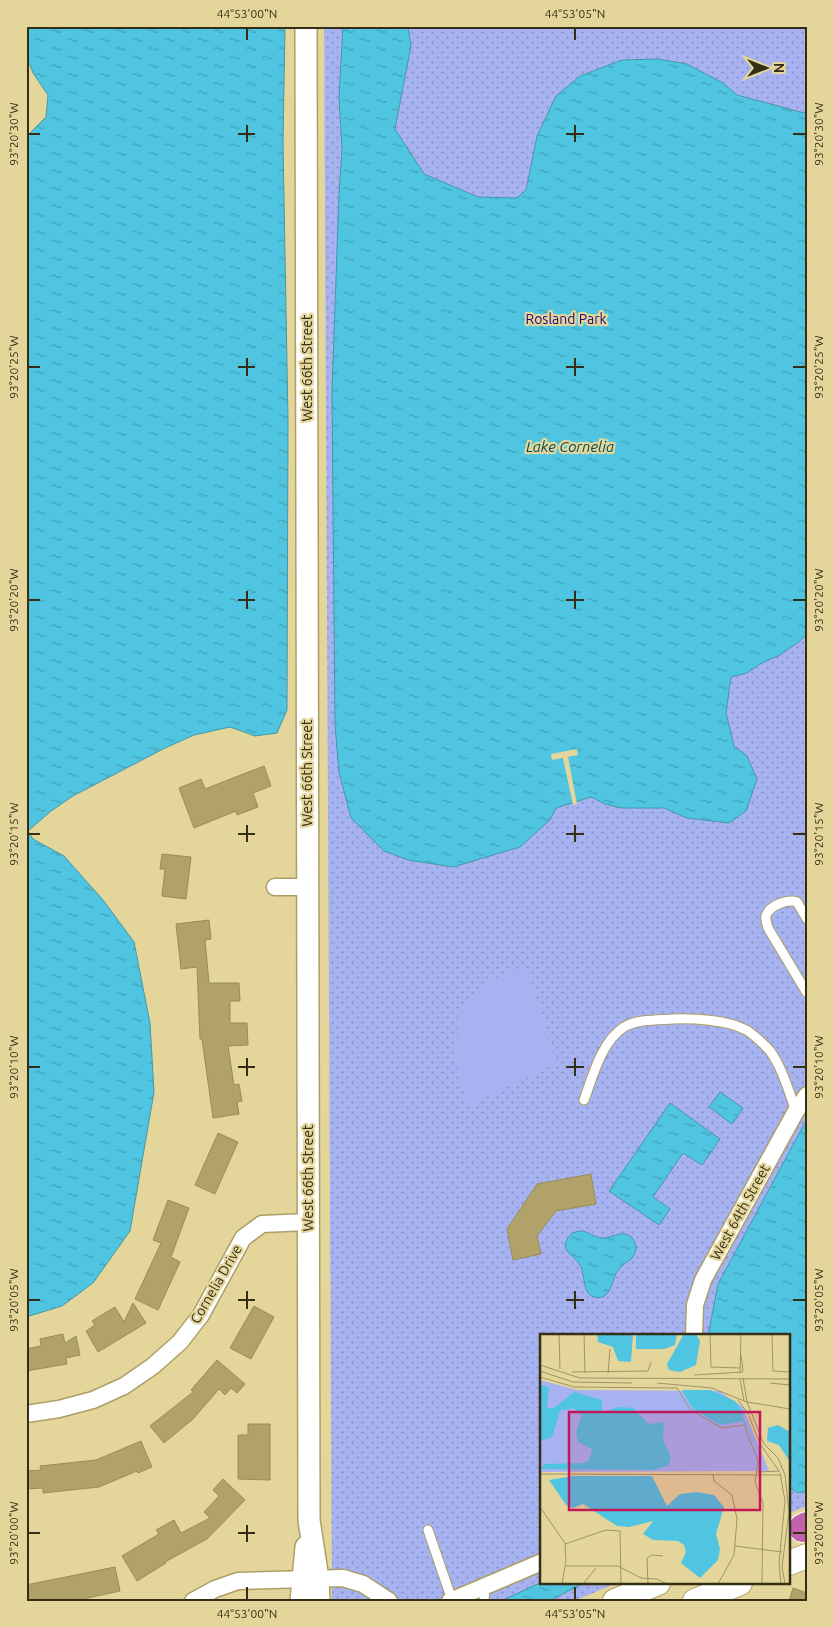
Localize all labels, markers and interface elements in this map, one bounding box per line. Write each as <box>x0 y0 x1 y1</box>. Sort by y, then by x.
text: 44°53'00"N <box>217 7 277 20</box>
text: 44°53'05"N <box>545 7 605 20</box>
north arrow <box>740 42 790 92</box>
text: N <box>771 63 787 73</box>
text: 93°20'30"W <box>7 102 20 166</box>
text: 93°20'30"W <box>812 102 825 166</box>
park label: Rosland Park <box>525 311 607 327</box>
street label: West 66th Street <box>299 314 315 421</box>
text: 93°20'25"W <box>7 335 20 399</box>
text: 93°20'25"W <box>812 335 825 399</box>
water label: Lake Cornelia <box>526 438 614 455</box>
text: 93°20'20"W <box>7 568 20 632</box>
text: 93°20'20"W <box>812 568 825 632</box>
street label: West 66th Street <box>299 719 315 826</box>
text: 93°20'15"W <box>7 802 20 866</box>
text: 93°20'15"W <box>812 802 825 866</box>
text: 93°20'10"W <box>7 1035 20 1099</box>
text: 93°20'10"W <box>812 1035 825 1099</box>
street label: West 66th Street <box>300 1124 316 1231</box>
street label: West 64th Street <box>707 1161 773 1263</box>
street label: Cornelia Drive <box>187 1242 245 1326</box>
text: 93°20'05"W <box>7 1268 20 1332</box>
text: 93°20'05"W <box>812 1268 825 1332</box>
inset map <box>540 1334 790 1584</box>
text: 93°20'00"W <box>7 1501 20 1565</box>
text: 93°20'00"W <box>812 1501 825 1565</box>
text: 44°53'00"N <box>217 1607 277 1620</box>
text: 44°53'05"N <box>545 1607 605 1620</box>

